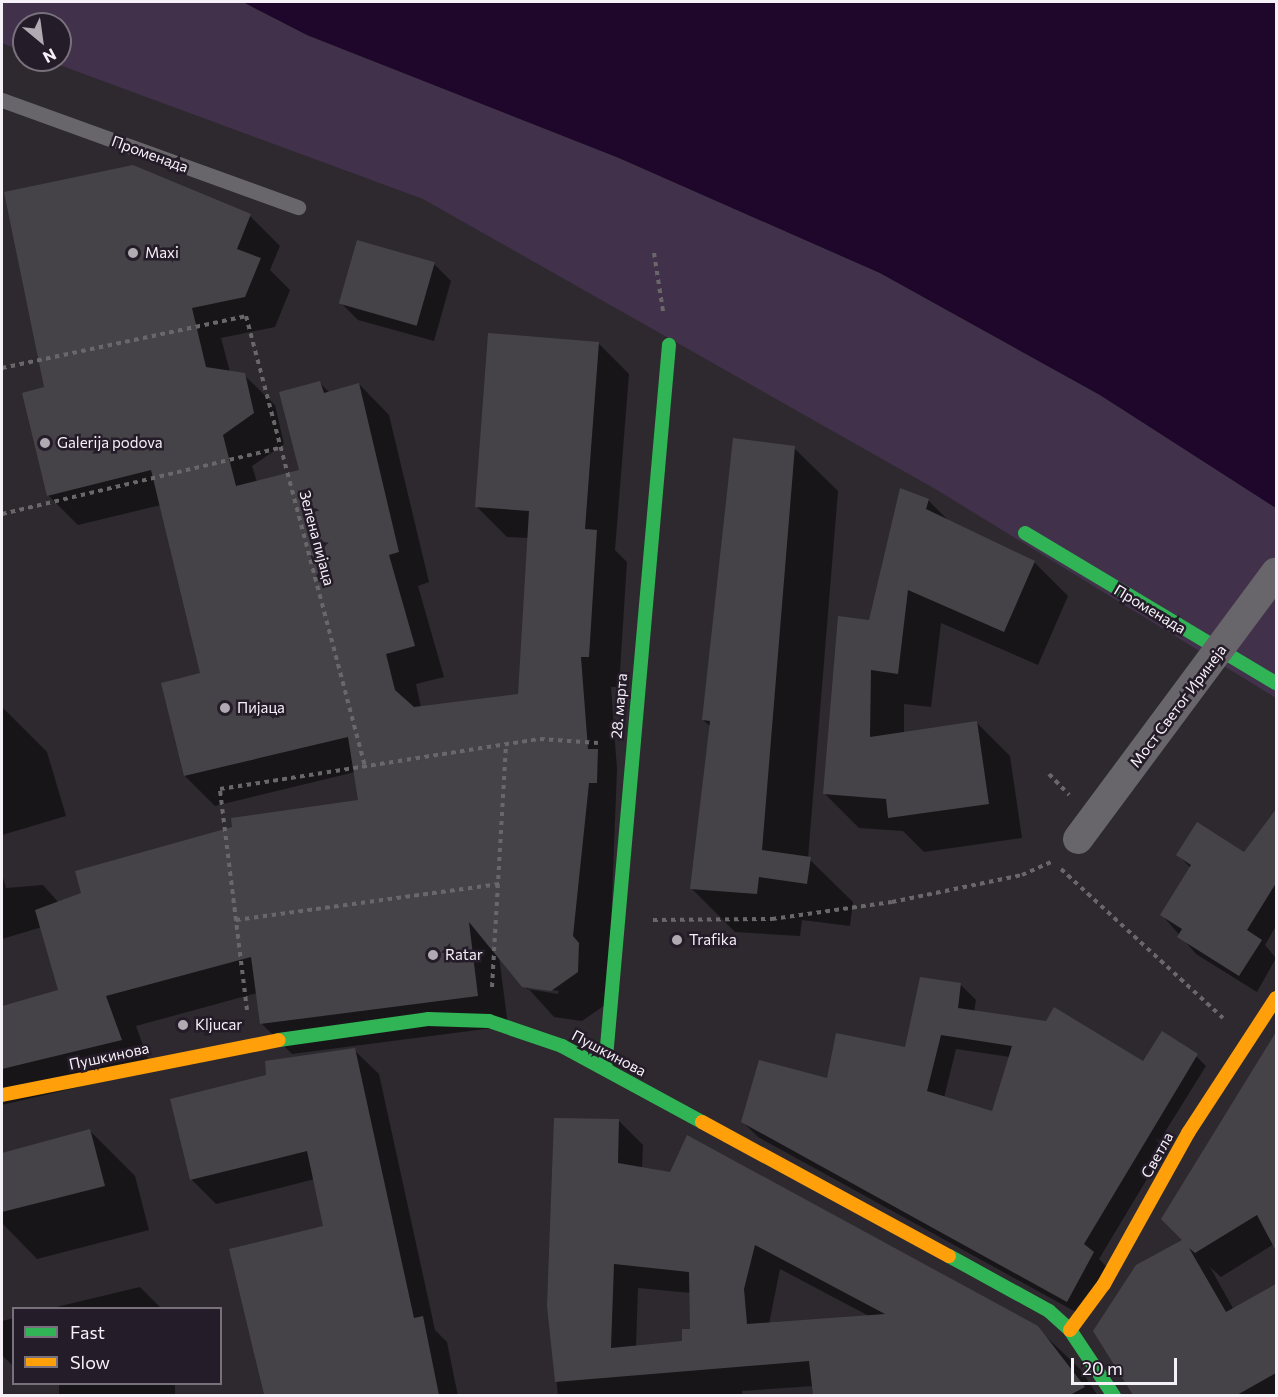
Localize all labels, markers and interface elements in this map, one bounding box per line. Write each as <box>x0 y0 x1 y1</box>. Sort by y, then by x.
north arrow <box>12 12 72 72</box>
text: N <box>40 45 60 68</box>
street label: Променада <box>109 132 191 176</box>
place label: Maxi <box>145 244 179 262</box>
marker: Maxi <box>126 246 140 260</box>
place label: Galerija podova <box>57 434 163 452</box>
marker: Galerija podova <box>38 436 52 450</box>
street label: Зелена пијаца <box>296 489 338 587</box>
street label: Променада <box>1111 581 1189 637</box>
street label: Мост Светог Иринеја <box>1126 641 1230 771</box>
street label: 28. марта <box>607 673 631 739</box>
place label: Пијаца <box>237 699 285 717</box>
marker: Пијаца <box>218 701 232 715</box>
place label: Trafika <box>689 931 737 949</box>
marker: Trafika <box>670 933 684 947</box>
place label: Ratar <box>445 946 483 964</box>
marker: Ratar <box>426 948 440 962</box>
place label: Kljucar <box>195 1016 242 1034</box>
marker: Kljucar <box>176 1018 190 1032</box>
street label: Пушкинова <box>569 1026 649 1080</box>
street label: Пушкинова <box>67 1039 151 1073</box>
street label: Светла <box>1137 1129 1177 1181</box>
legend <box>12 1307 222 1385</box>
text: Fast <box>70 1321 105 1343</box>
scale bar <box>1074 1346 1180 1384</box>
text: Slow <box>70 1351 110 1373</box>
text: 20 m <box>1082 1357 1123 1379</box>

